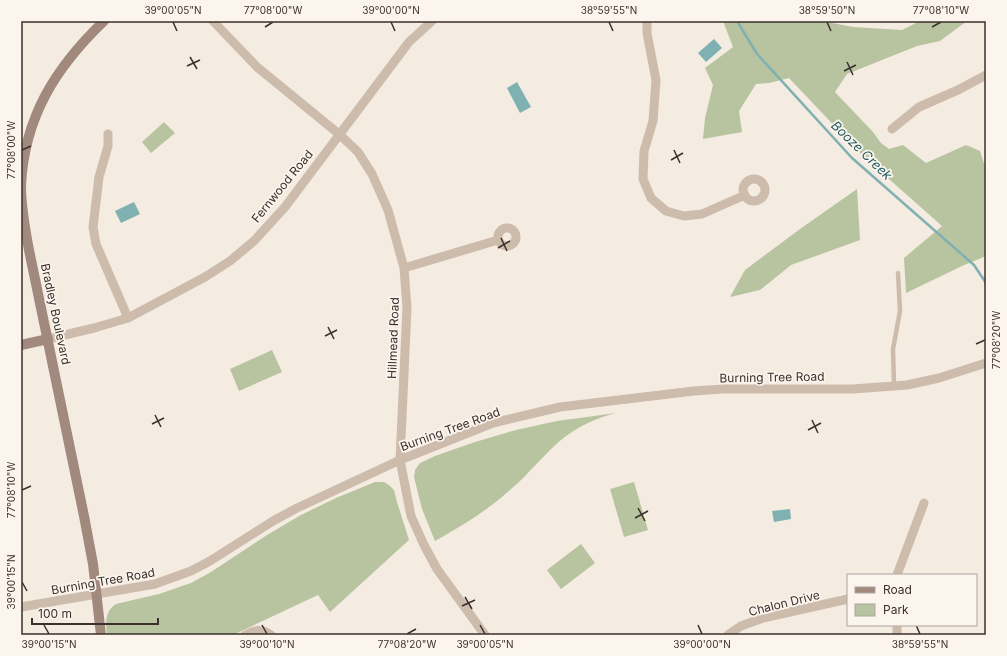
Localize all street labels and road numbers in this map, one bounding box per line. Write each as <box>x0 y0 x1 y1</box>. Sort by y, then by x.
street label: Fernwood Road <box>248 147 316 225</box>
street label: Bradley Boulevard <box>38 262 74 366</box>
street label: Hillmead Road <box>384 297 402 379</box>
street label: Burning Tree Road <box>719 369 825 385</box>
street label: Burning Tree Road <box>398 404 502 454</box>
street label: Burning Tree Road <box>50 564 156 598</box>
street label: Chalon Drive <box>747 587 821 619</box>

